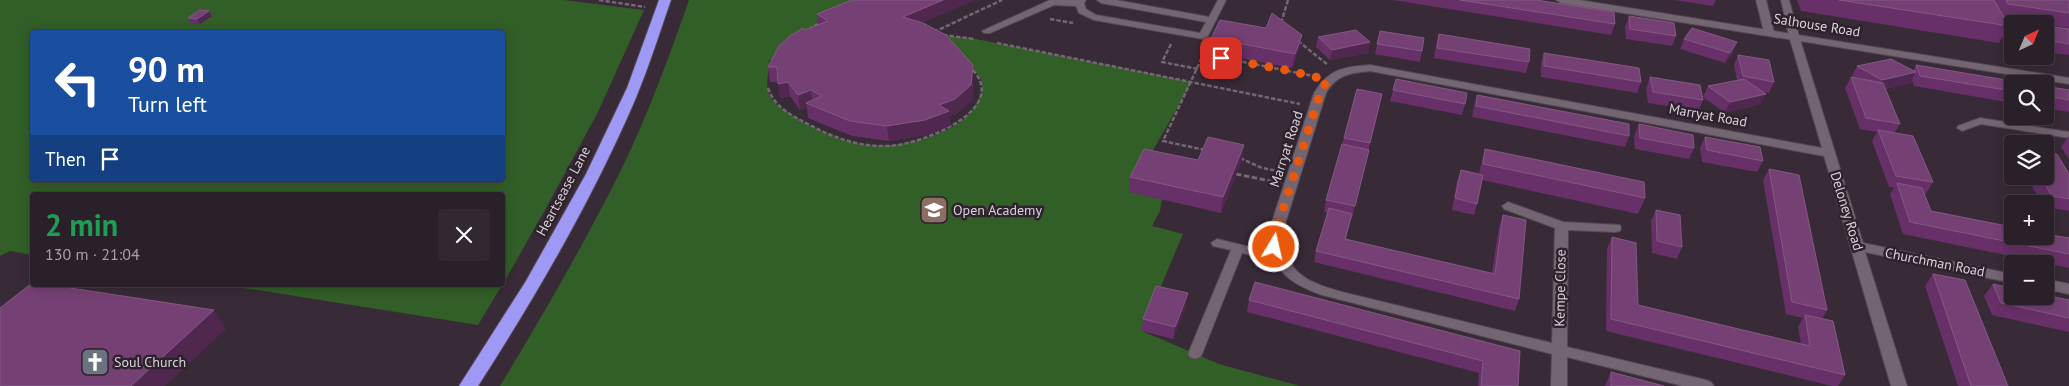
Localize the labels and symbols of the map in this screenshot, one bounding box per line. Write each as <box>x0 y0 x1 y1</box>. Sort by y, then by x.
street label: Salhouse Road <box>1772 9 1862 41</box>
north arrow <box>2004 15 2054 65</box>
pin <box>1200 37 1242 79</box>
street label: Marryat Road <box>1667 99 1749 131</box>
street label: Marryat Road <box>1265 109 1307 189</box>
street label: Heartsease Lane <box>532 143 594 239</box>
street label: Deloney Road <box>1826 169 1868 253</box>
school or university icon: Open Academy <box>919 195 949 225</box>
place label: Open Academy <box>953 201 1042 219</box>
position arrow <box>1247 220 1299 272</box>
street label: Churchman Road <box>1884 244 1986 280</box>
street label: Kempe Close <box>1550 249 1570 327</box>
church icon: Soul Church <box>80 347 110 377</box>
place label: Soul Church <box>114 353 186 371</box>

